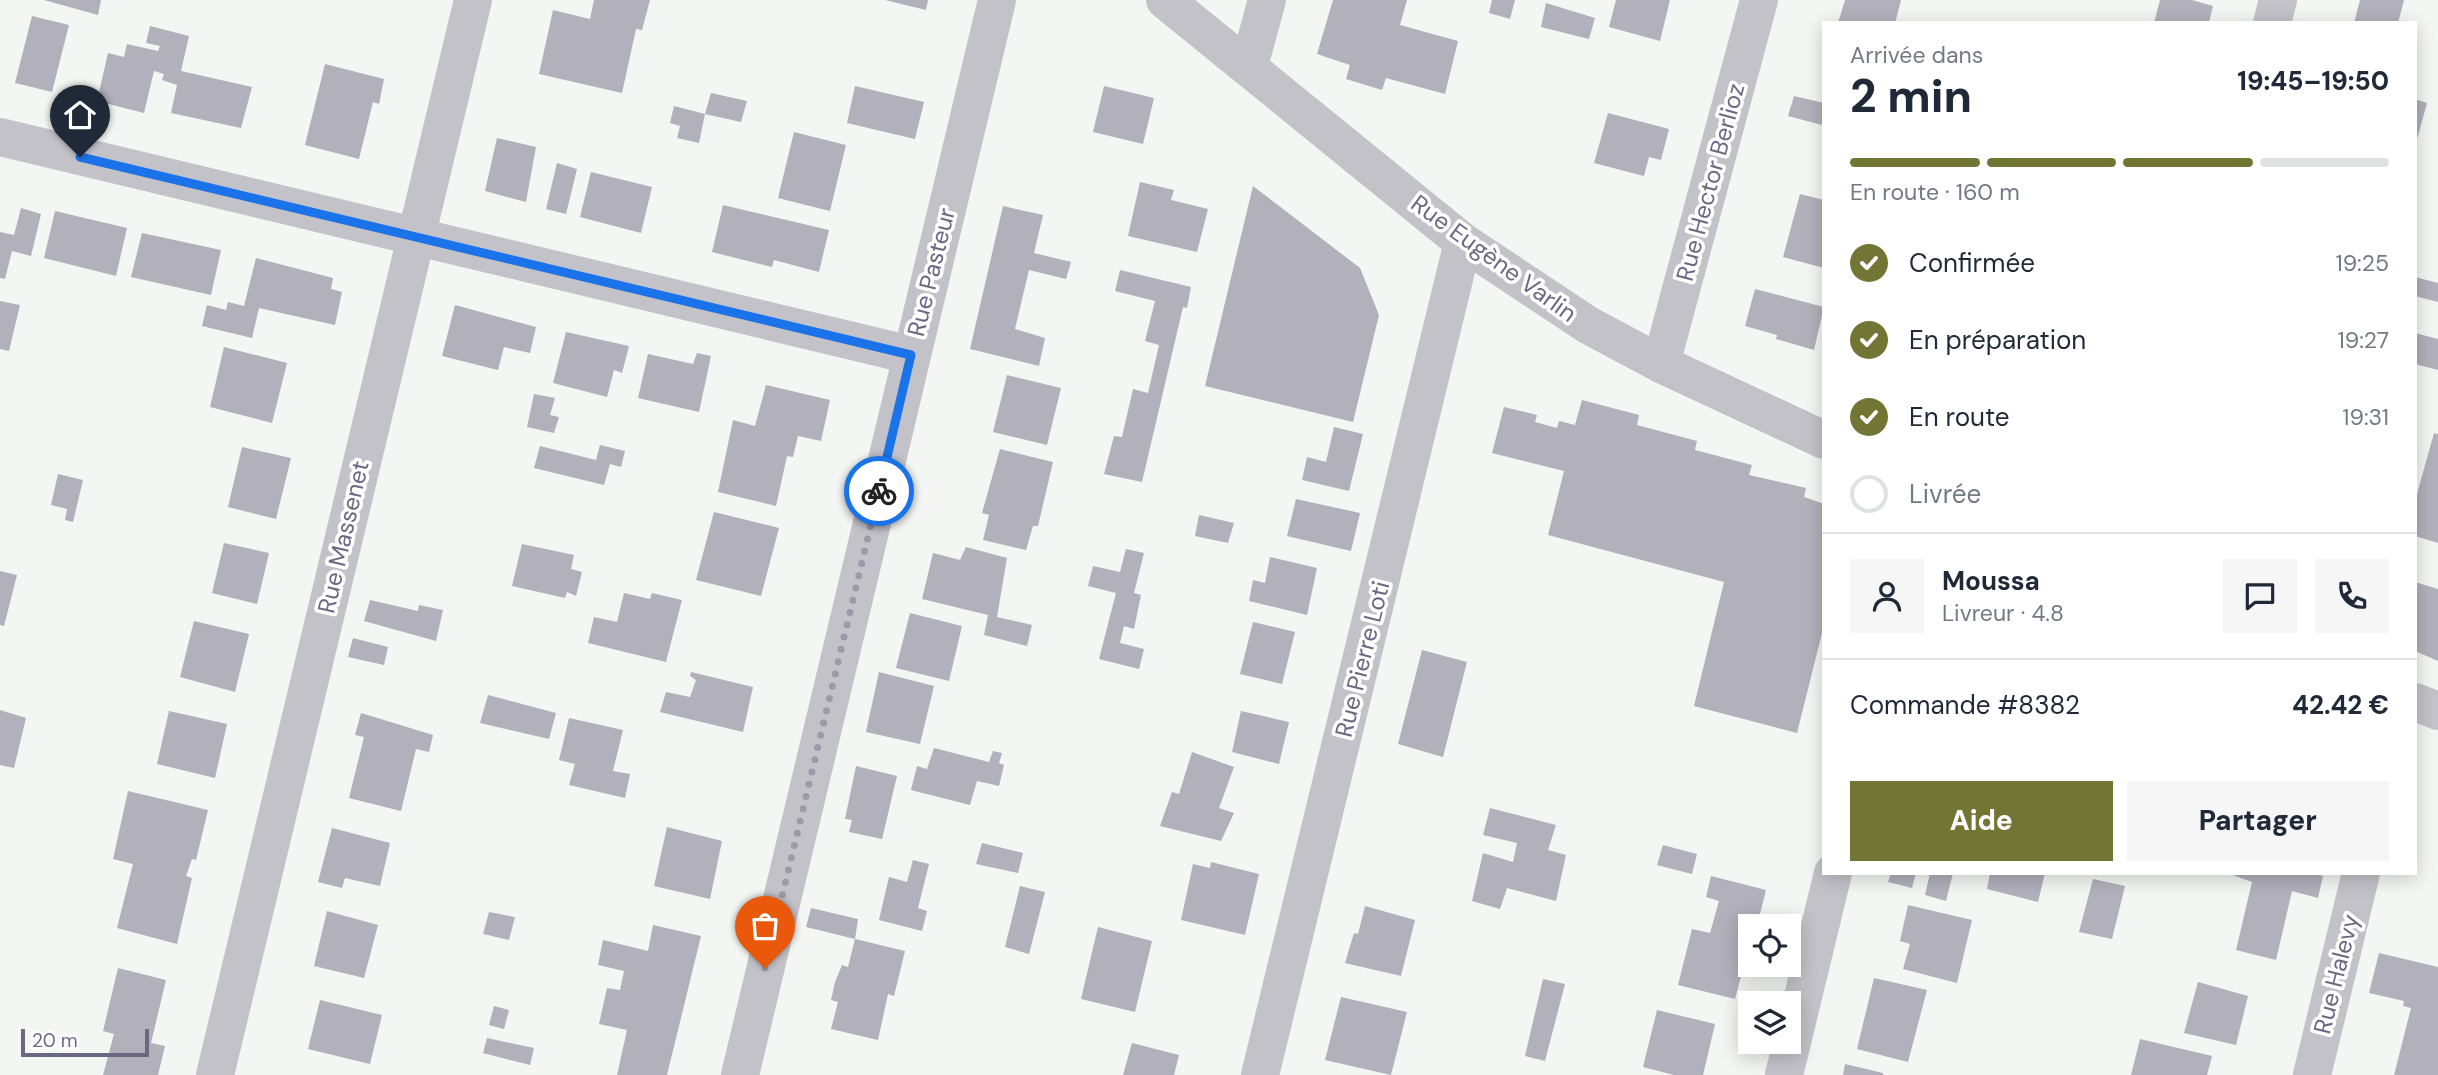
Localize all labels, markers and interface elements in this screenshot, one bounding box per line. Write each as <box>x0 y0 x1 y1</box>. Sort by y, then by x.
text: Arrivée dans <box>1850 40 1983 70</box>
text: 19:45–19:50 <box>2237 64 2389 98</box>
text: 2 min <box>1850 66 1972 126</box>
street label: Rue Hector Berlioz <box>1669 80 1751 284</box>
pin <box>50 85 110 157</box>
icon: home <box>61 96 99 134</box>
text: En route · 160 m <box>1850 177 2020 207</box>
street label: Rue Eugène Varlin <box>1405 187 1583 329</box>
street label: Rue Pasteur <box>900 204 962 339</box>
icon: check <box>1850 244 1888 282</box>
text: Confirmée <box>1909 246 2035 280</box>
text: 19:25 <box>2335 248 2389 278</box>
icon: check <box>1850 321 1888 359</box>
text: En préparation <box>1909 323 2086 357</box>
text: 19:27 <box>2338 325 2389 355</box>
icon: check <box>1850 398 1888 436</box>
text: En route <box>1909 400 2010 434</box>
text: 19:31 <box>2342 402 2389 432</box>
courier <box>844 456 914 526</box>
street label: Rue Massenet <box>310 458 376 616</box>
icon: bike <box>860 472 898 510</box>
text: Livrée <box>1909 477 1981 511</box>
button: person <box>1850 559 1924 633</box>
button: chat <box>2223 559 2297 633</box>
button: phone <box>2315 559 2389 633</box>
text: Moussa <box>1942 564 2040 598</box>
street label: Rue Pierre Loti <box>1328 578 1396 740</box>
text: Livreur · 4.8 <box>1942 598 2064 628</box>
text: Commande #8382 <box>1850 688 2080 722</box>
text: 42.42 € <box>2292 688 2389 722</box>
button: Aide <box>1850 781 2113 861</box>
button: Partager <box>2127 781 2389 861</box>
pin <box>735 896 795 968</box>
icon: bag <box>746 907 784 945</box>
street label: Rue Halevy <box>2306 911 2366 1037</box>
map controls <box>1738 914 1801 1054</box>
button: locate <box>1738 914 1801 977</box>
button: layers <box>1738 991 1801 1054</box>
scale bar <box>21 1026 149 1058</box>
text: 20 m <box>32 1028 78 1053</box>

